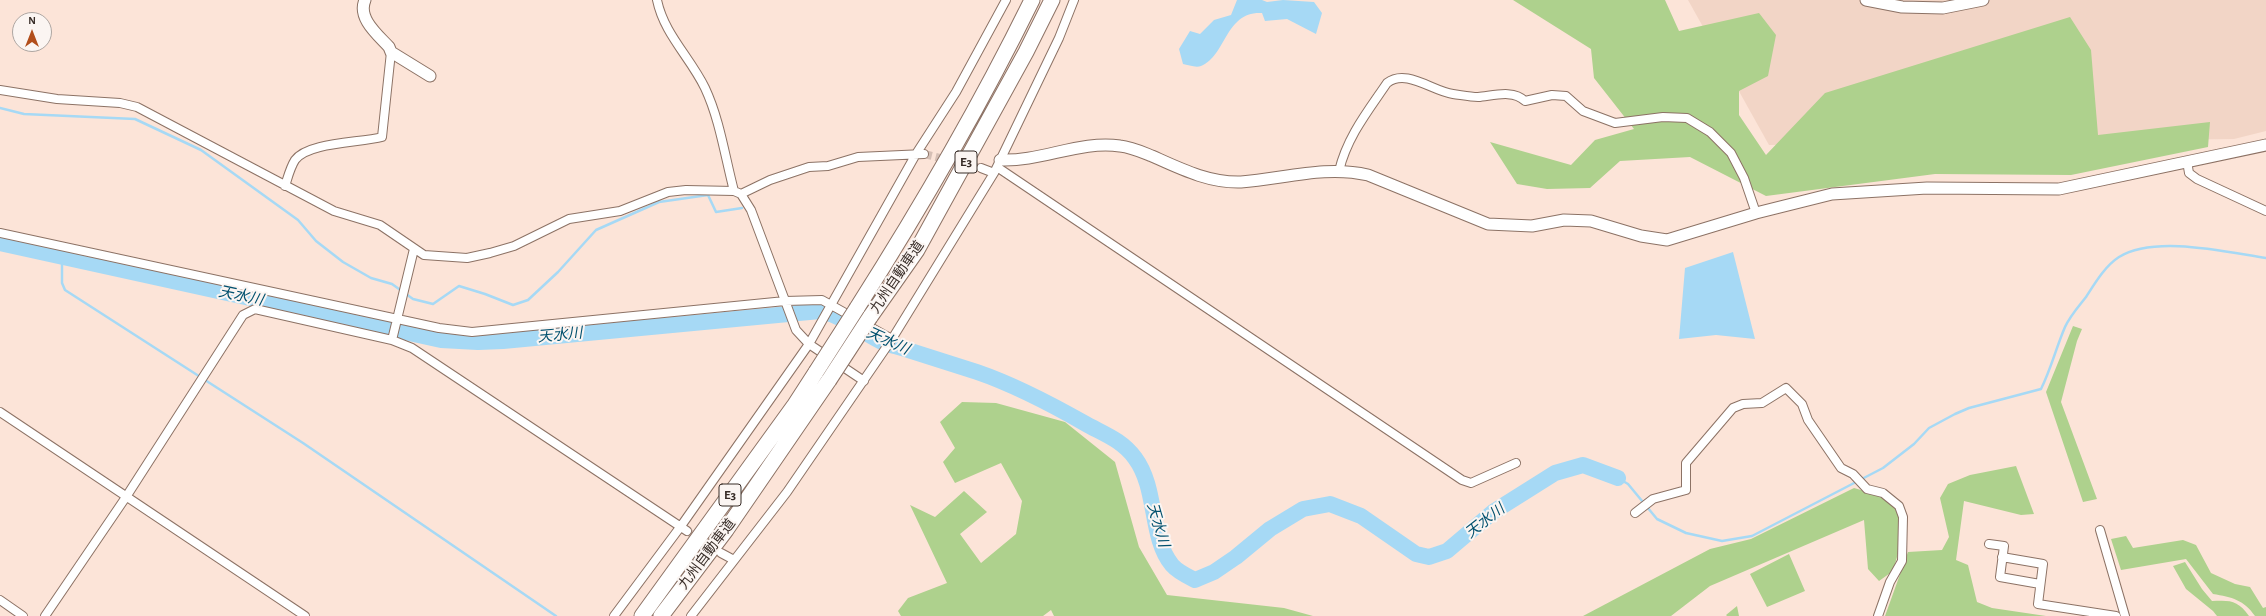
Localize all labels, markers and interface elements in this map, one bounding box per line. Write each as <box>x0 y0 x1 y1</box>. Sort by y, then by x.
north arrow <box>12 12 52 52</box>
text: N <box>28 15 36 26</box>
road number: E3 <box>955 151 977 173</box>
street label: 九州自動車道 <box>867 237 927 317</box>
water label: 天水川 <box>217 283 265 309</box>
water label: 天水川 <box>537 324 583 346</box>
water label: 天水川 <box>864 324 912 358</box>
road number: E3 <box>719 484 741 506</box>
water label: 天水川 <box>1462 500 1508 542</box>
water label: 天水川 <box>1143 501 1173 549</box>
street label: 九州自動車道 <box>675 515 739 593</box>

